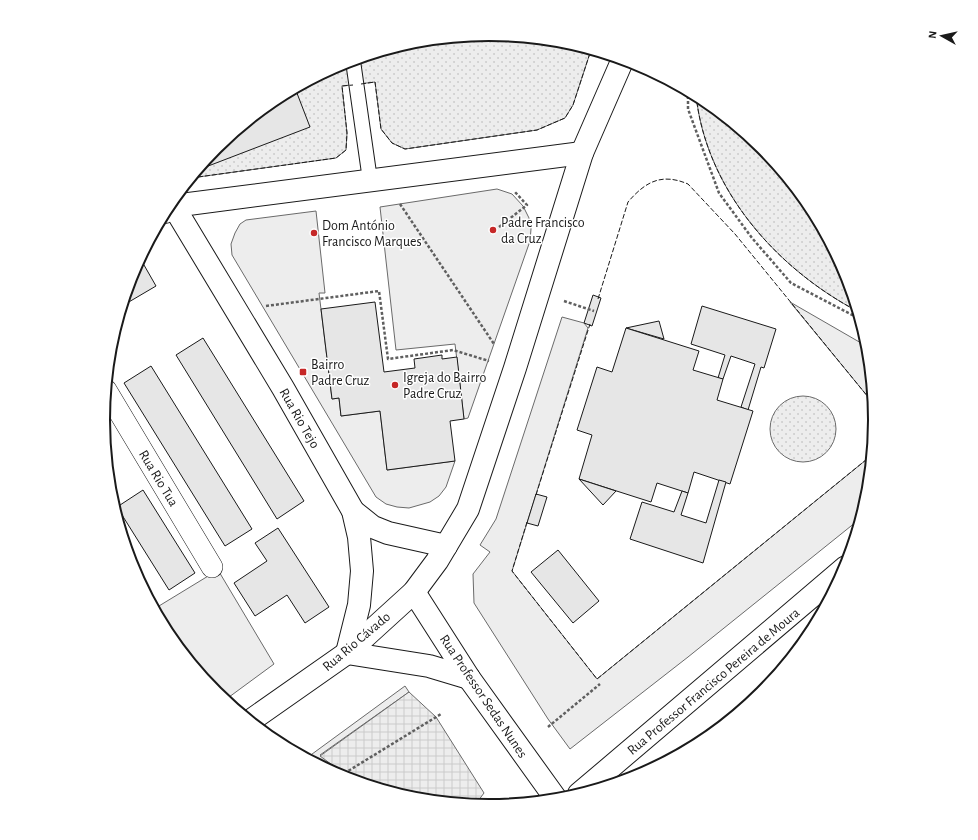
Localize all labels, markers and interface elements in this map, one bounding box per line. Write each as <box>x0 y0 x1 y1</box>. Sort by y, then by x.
north arrow <box>922 16 962 56</box>
text: N <box>927 30 939 39</box>
place label: Padre Francisco da Cruz <box>501 216 585 246</box>
place label: Dom António Francisco Marques <box>322 219 422 249</box>
marker: Padre Francisco da Cruz <box>488 225 498 235</box>
marker: Dom António Francisco Marques <box>309 228 319 238</box>
place label: Bairro Padre Cruz <box>311 358 370 388</box>
marker: Bairro Padre Cruz <box>298 367 308 377</box>
place label: Igreja do Bairro Padre Cruz <box>403 371 487 401</box>
marker: Igreja do Bairro Padre Cruz <box>390 380 400 390</box>
street label: Rua Rio Tejo <box>276 386 322 451</box>
street label: Rua Rio Tua <box>136 448 181 510</box>
street label: Rua Professor Francisco Pereira de Moura <box>625 605 803 758</box>
street label: Rua Rio Cávado <box>320 609 393 674</box>
street label: Rua Professor Sedas Nunes <box>437 632 530 761</box>

